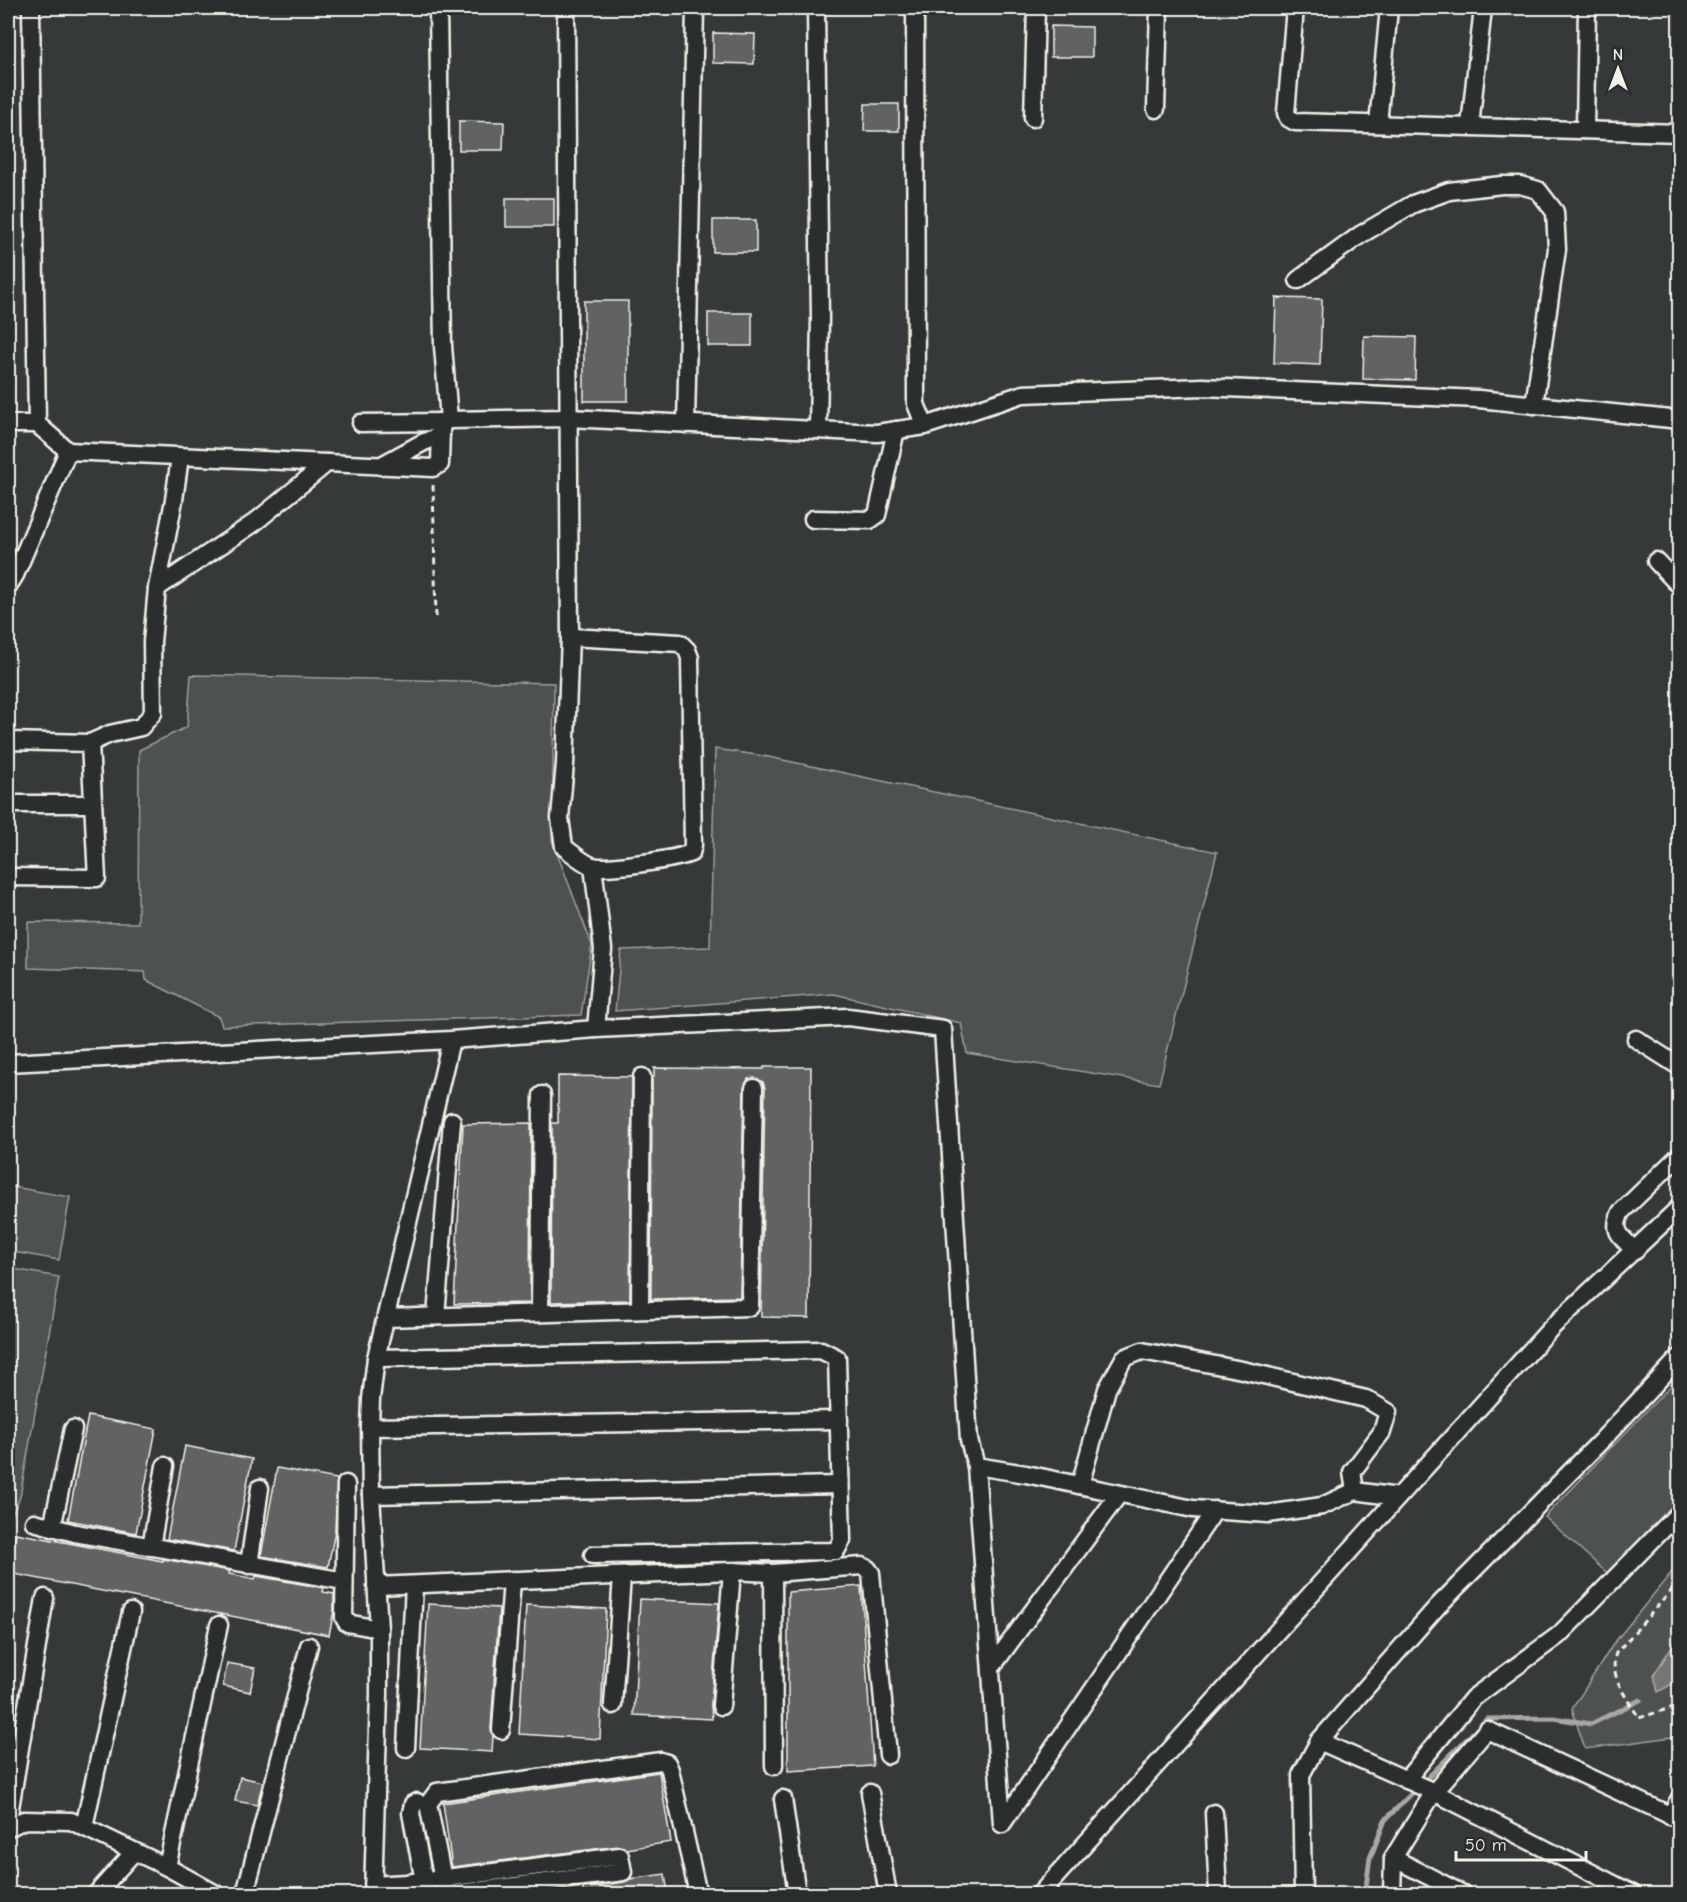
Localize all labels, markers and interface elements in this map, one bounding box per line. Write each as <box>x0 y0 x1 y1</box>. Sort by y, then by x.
north arrow <box>1588 39 1648 99</box>
text: N <box>1613 46 1623 64</box>
scale bar <box>1456 1824 1586 1862</box>
text: 50 m <box>1465 1835 1507 1856</box>

